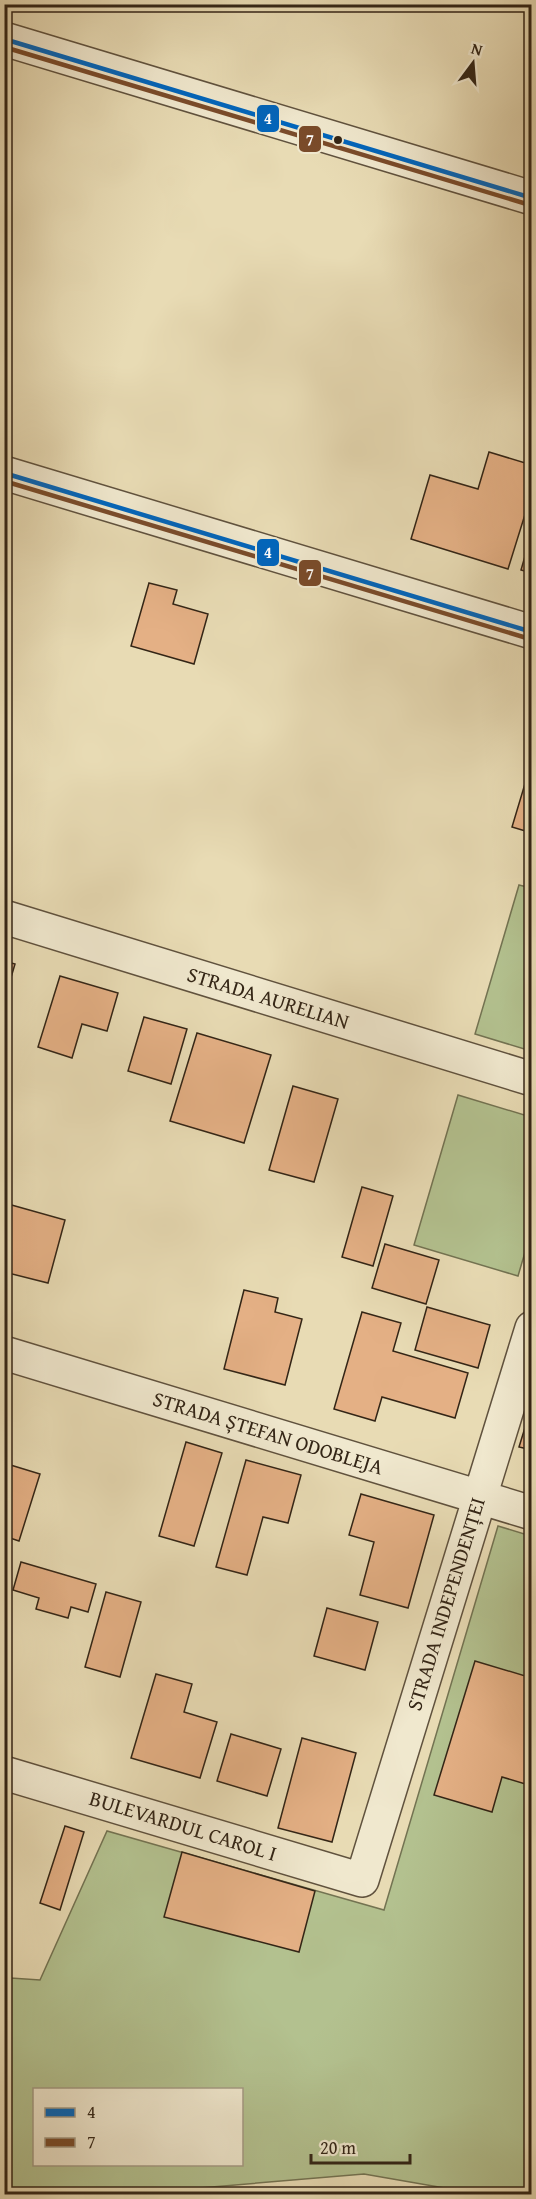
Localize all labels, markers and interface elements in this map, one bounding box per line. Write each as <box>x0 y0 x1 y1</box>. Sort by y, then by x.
north arrow <box>443 33 503 93</box>
text: N <box>469 36 486 62</box>
line badge: 4 <box>256 104 280 133</box>
text: 4 <box>264 106 272 130</box>
line badge: 7 <box>298 125 322 153</box>
text: 7 <box>306 127 314 151</box>
unlabelled marker <box>332 134 344 146</box>
line badge: 4 <box>256 538 280 567</box>
text: 4 <box>264 540 272 564</box>
line badge: 7 <box>298 559 322 587</box>
text: 7 <box>306 561 314 585</box>
street label: STRADA AURELIAN <box>183 958 353 1037</box>
street label: STRADA ȘTEFAN ODOBLEJA <box>149 1383 387 1482</box>
street label: STRADA INDEPENDENȚEI <box>398 1493 493 1714</box>
street label: BULEVARDUL CAROL I <box>86 1782 281 1869</box>
legend <box>33 2088 243 2166</box>
text: 4 <box>87 2098 96 2125</box>
scale bar <box>311 2127 410 2165</box>
text: 7 <box>87 2128 96 2155</box>
text: 20 m <box>320 2134 356 2161</box>

